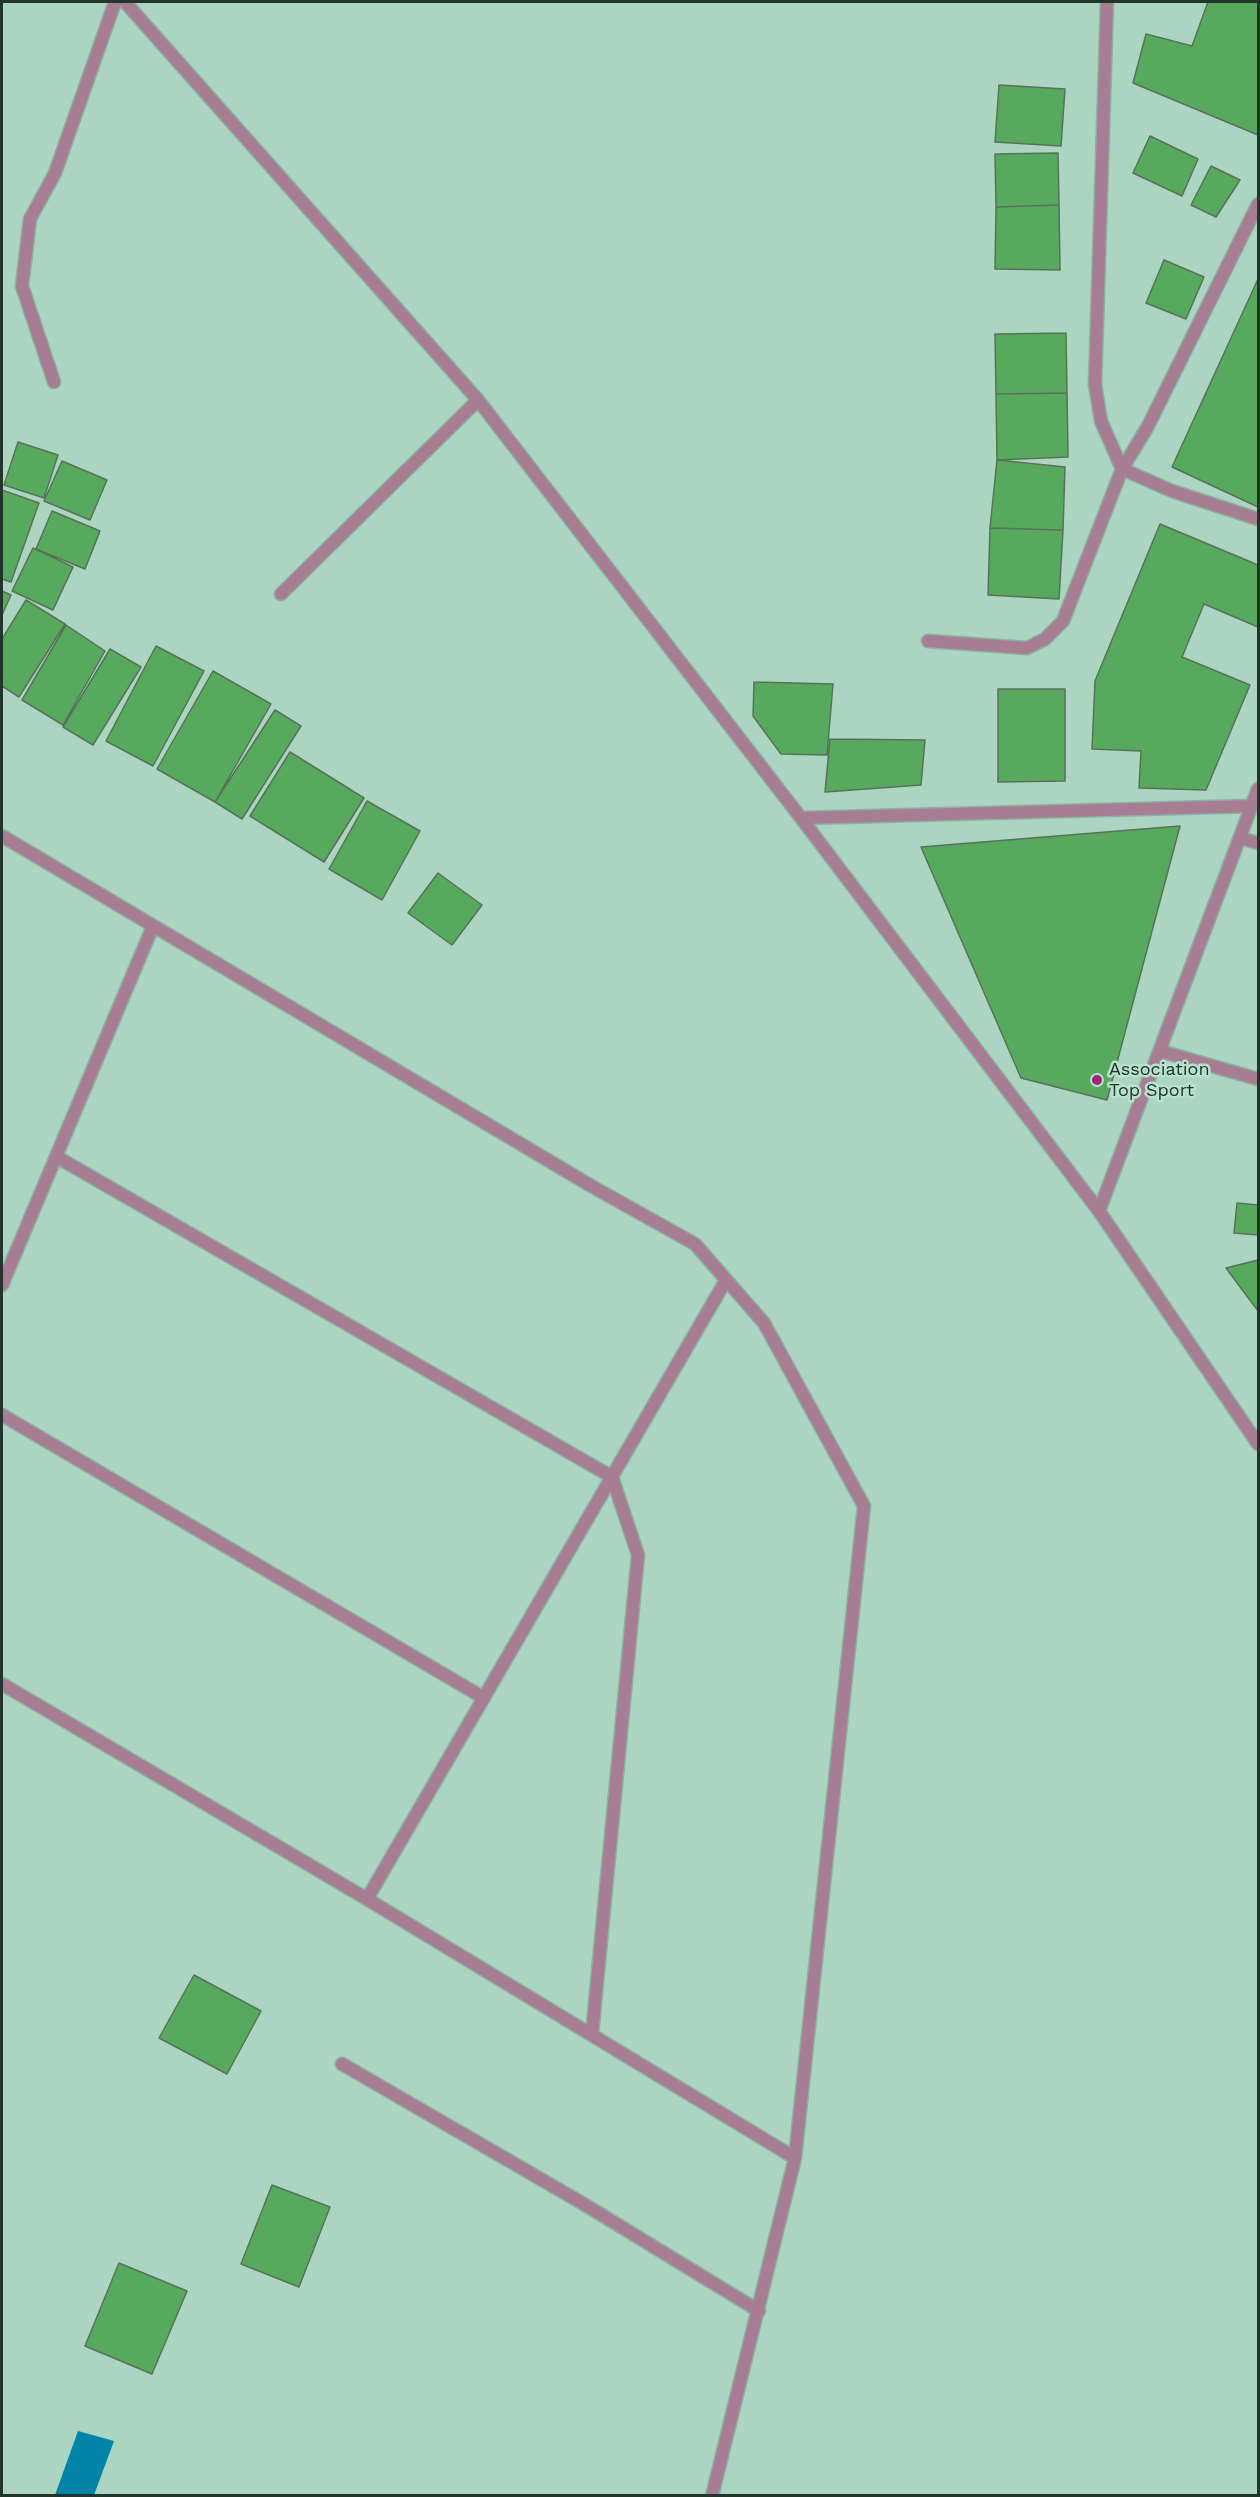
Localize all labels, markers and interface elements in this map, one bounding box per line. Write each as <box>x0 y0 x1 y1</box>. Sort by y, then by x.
place label: Association Top Sport <box>1109 1059 1210 1102</box>
marker: Association Top Sport <box>1090 1073 1104 1087</box>

